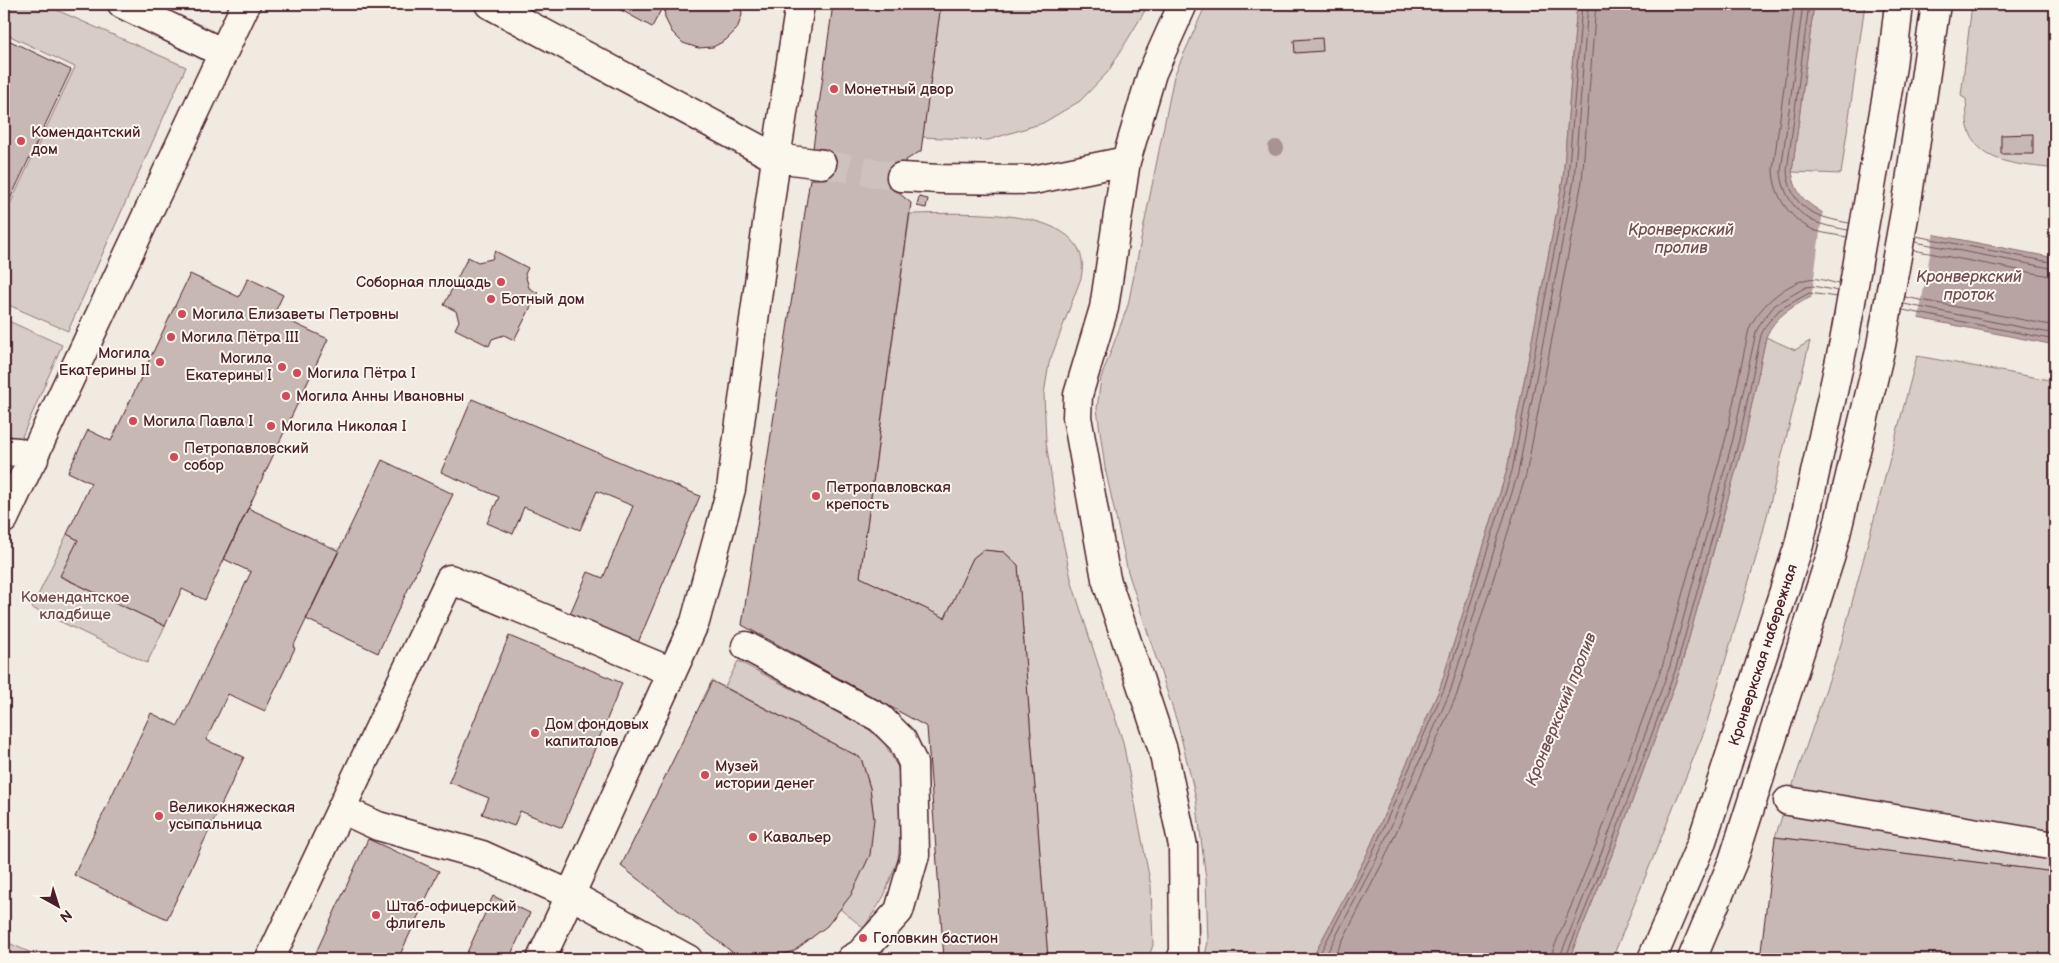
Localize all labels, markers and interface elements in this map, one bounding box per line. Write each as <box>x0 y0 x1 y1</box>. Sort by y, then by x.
place label: Монетный двор <box>844 80 954 99</box>
marker: Монетный двор <box>828 83 840 95</box>
place label: Комендантский дом <box>31 123 141 159</box>
marker: Комендантский дом <box>15 135 27 147</box>
water label: Кронверкский пролив <box>1628 221 1734 258</box>
water label: Кронверкский проток <box>1916 268 2022 305</box>
place label: Соборная площадь <box>356 273 492 292</box>
marker: Соборная площадь <box>495 276 507 288</box>
place label: Ботный дом <box>501 290 585 309</box>
marker: Ботный дом <box>485 293 497 305</box>
place label: Могила Елизаветы Петровны <box>192 305 399 324</box>
marker: Могила Елизаветы Петровны <box>176 308 188 320</box>
place label: Могила Пётра III <box>181 328 299 347</box>
marker: Могила Пётра III <box>165 331 177 343</box>
place label: Могила Екатерины II <box>59 344 150 380</box>
place label: Могила Екатерины I <box>186 349 272 385</box>
marker: Могила Екатерины II <box>154 356 166 368</box>
marker: Могила Екатерины I <box>276 361 288 373</box>
place label: Могила Пётра I <box>307 364 416 383</box>
marker: Могила Пётра I <box>291 367 303 379</box>
place label: Могила Анны Ивановны <box>296 387 464 406</box>
marker: Могила Анны Ивановны <box>280 390 292 402</box>
place label: Могила Павла I <box>143 412 253 431</box>
marker: Могила Павла I <box>127 415 139 427</box>
place label: Могила Николая I <box>281 417 407 436</box>
marker: Могила Николая I <box>265 420 277 432</box>
place label: Петропавловский собор <box>184 439 309 475</box>
marker: Петропавловский собор <box>168 451 180 463</box>
place label: Петропавловская крепость <box>826 478 951 514</box>
marker: Петропавловская крепость <box>810 490 822 502</box>
street label: Кронверкская набережная <box>1725 562 1802 748</box>
park label: Комендантское кладбище <box>21 588 129 624</box>
water label: Кронверкский пролив <box>1522 630 1601 789</box>
place label: Дом фондовых капиталов <box>545 715 649 751</box>
marker: Дом фондовых капиталов <box>529 727 541 739</box>
place label: Музей истории денег <box>715 757 815 793</box>
marker: Музей истории денег <box>699 769 711 781</box>
place label: Великокняжеская усыпальница <box>169 798 295 834</box>
marker: Великокняжеская усыпальница <box>153 810 165 822</box>
place label: Кавальер <box>763 828 832 847</box>
marker: Кавальер <box>747 831 759 843</box>
north arrow <box>32 880 82 930</box>
place label: Штаб-офицерский флигель <box>386 897 516 933</box>
text: N <box>56 906 75 926</box>
marker: Штаб-офицерский флигель <box>370 909 382 921</box>
place label: Головкин бастион <box>873 929 998 948</box>
marker: Головкин бастион <box>857 932 869 944</box>

